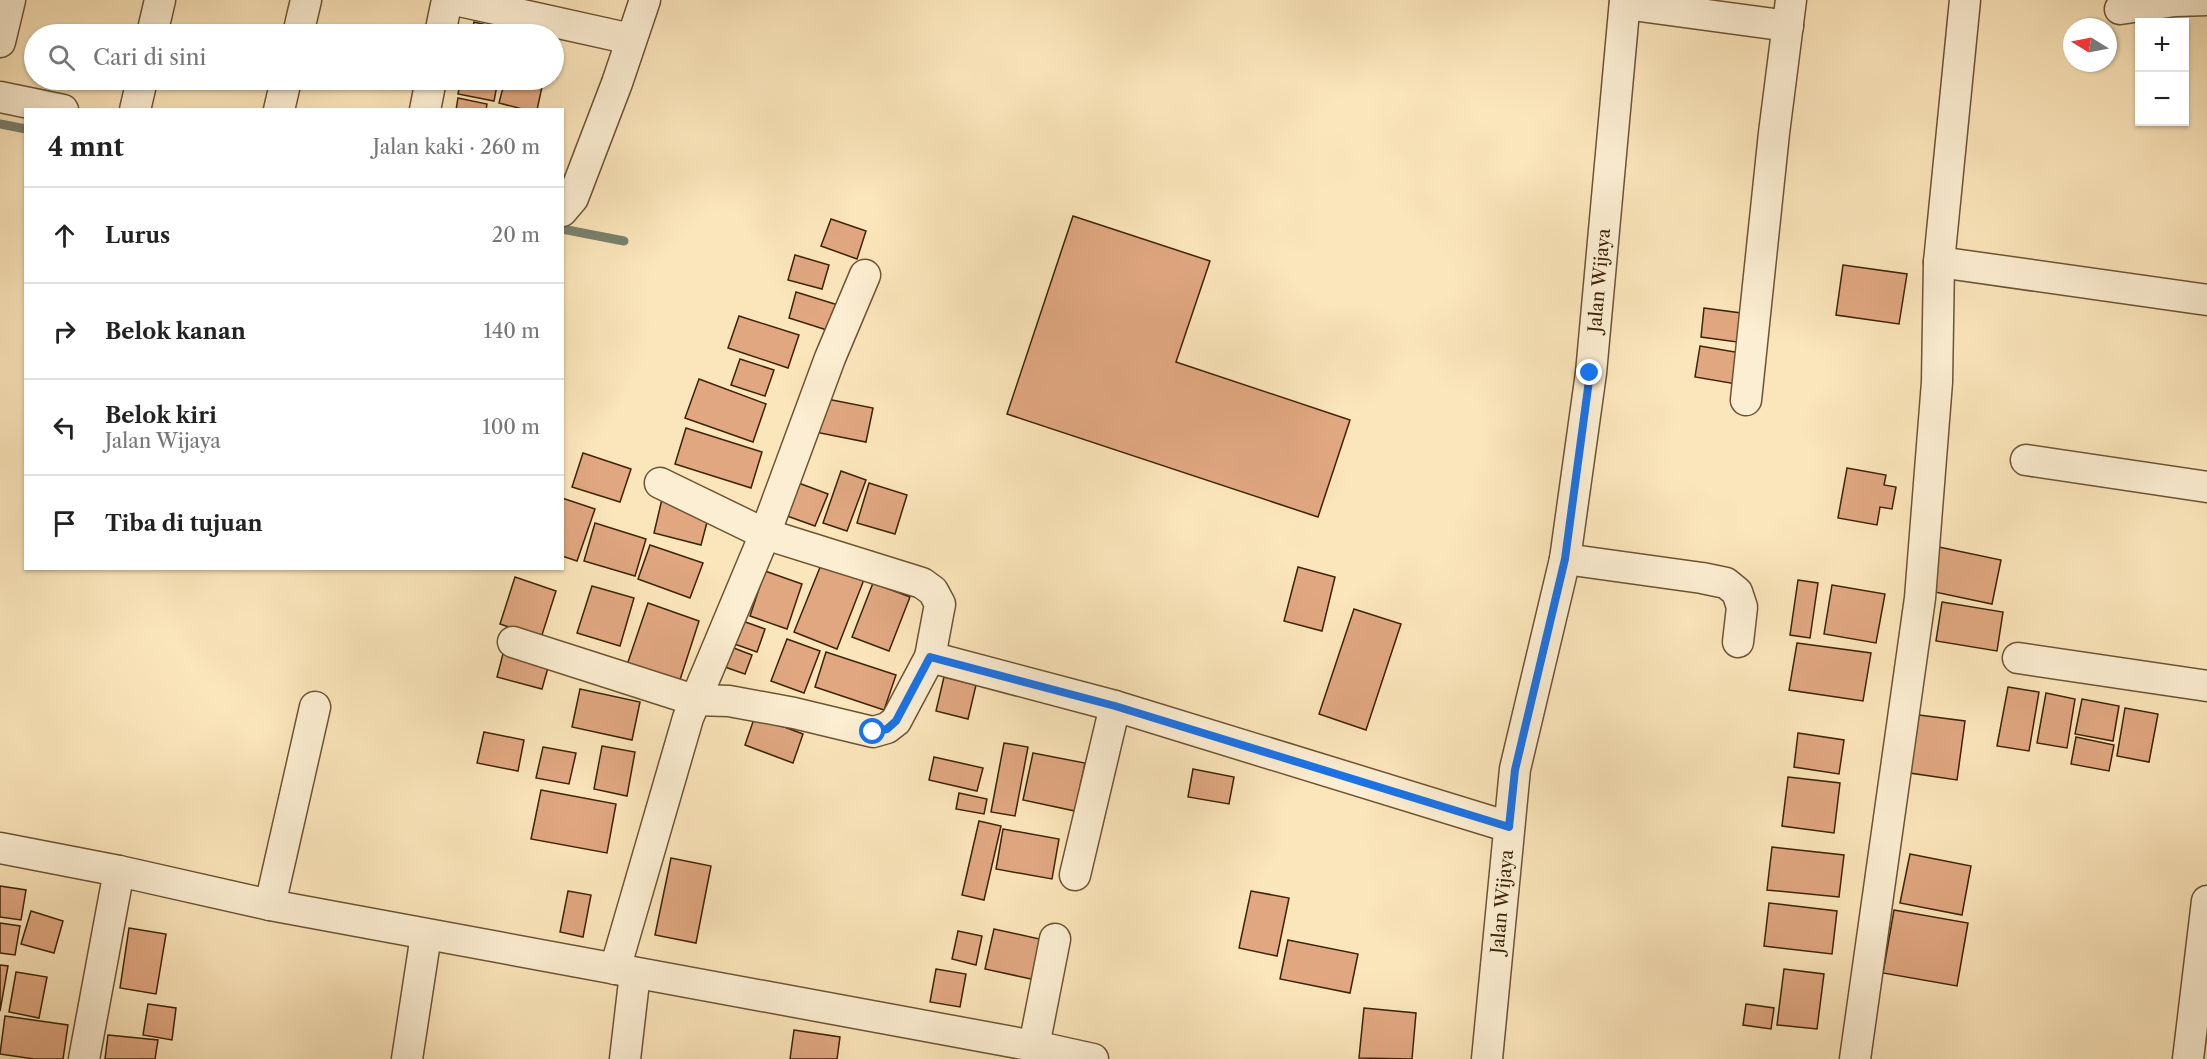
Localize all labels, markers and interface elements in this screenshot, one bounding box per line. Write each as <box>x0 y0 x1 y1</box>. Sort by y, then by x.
north arrow <box>2063 18 2117 72</box>
map controls <box>2135 18 2189 126</box>
button: + <box>2135 18 2189 72</box>
search box <box>24 24 564 90</box>
icon: search <box>45 41 78 74</box>
text: Cari di sini <box>93 44 206 71</box>
button: − <box>2135 72 2189 126</box>
text: 4 mnt <box>48 131 124 163</box>
text: Jalan kaki · 260 m <box>373 135 540 159</box>
icon: ahead <box>48 219 81 252</box>
text: Lurus <box>105 222 170 249</box>
text: 20 m <box>492 223 540 247</box>
street label: Jalan Wijaya <box>1583 227 1615 336</box>
icon: right <box>48 315 81 348</box>
text: Belok kanan <box>105 318 246 345</box>
text: 140 m <box>483 319 540 343</box>
route end <box>1576 359 1602 385</box>
text: Belok kiri <box>105 402 217 429</box>
icon: left <box>48 411 81 444</box>
text: 100 m <box>482 415 540 439</box>
text: Jalan Wijaya <box>105 429 221 453</box>
icon: arrive <box>48 507 81 540</box>
text: Tiba di tujuan <box>105 510 263 537</box>
route start <box>859 718 885 744</box>
street label: Jalan Wijaya <box>1486 848 1518 958</box>

